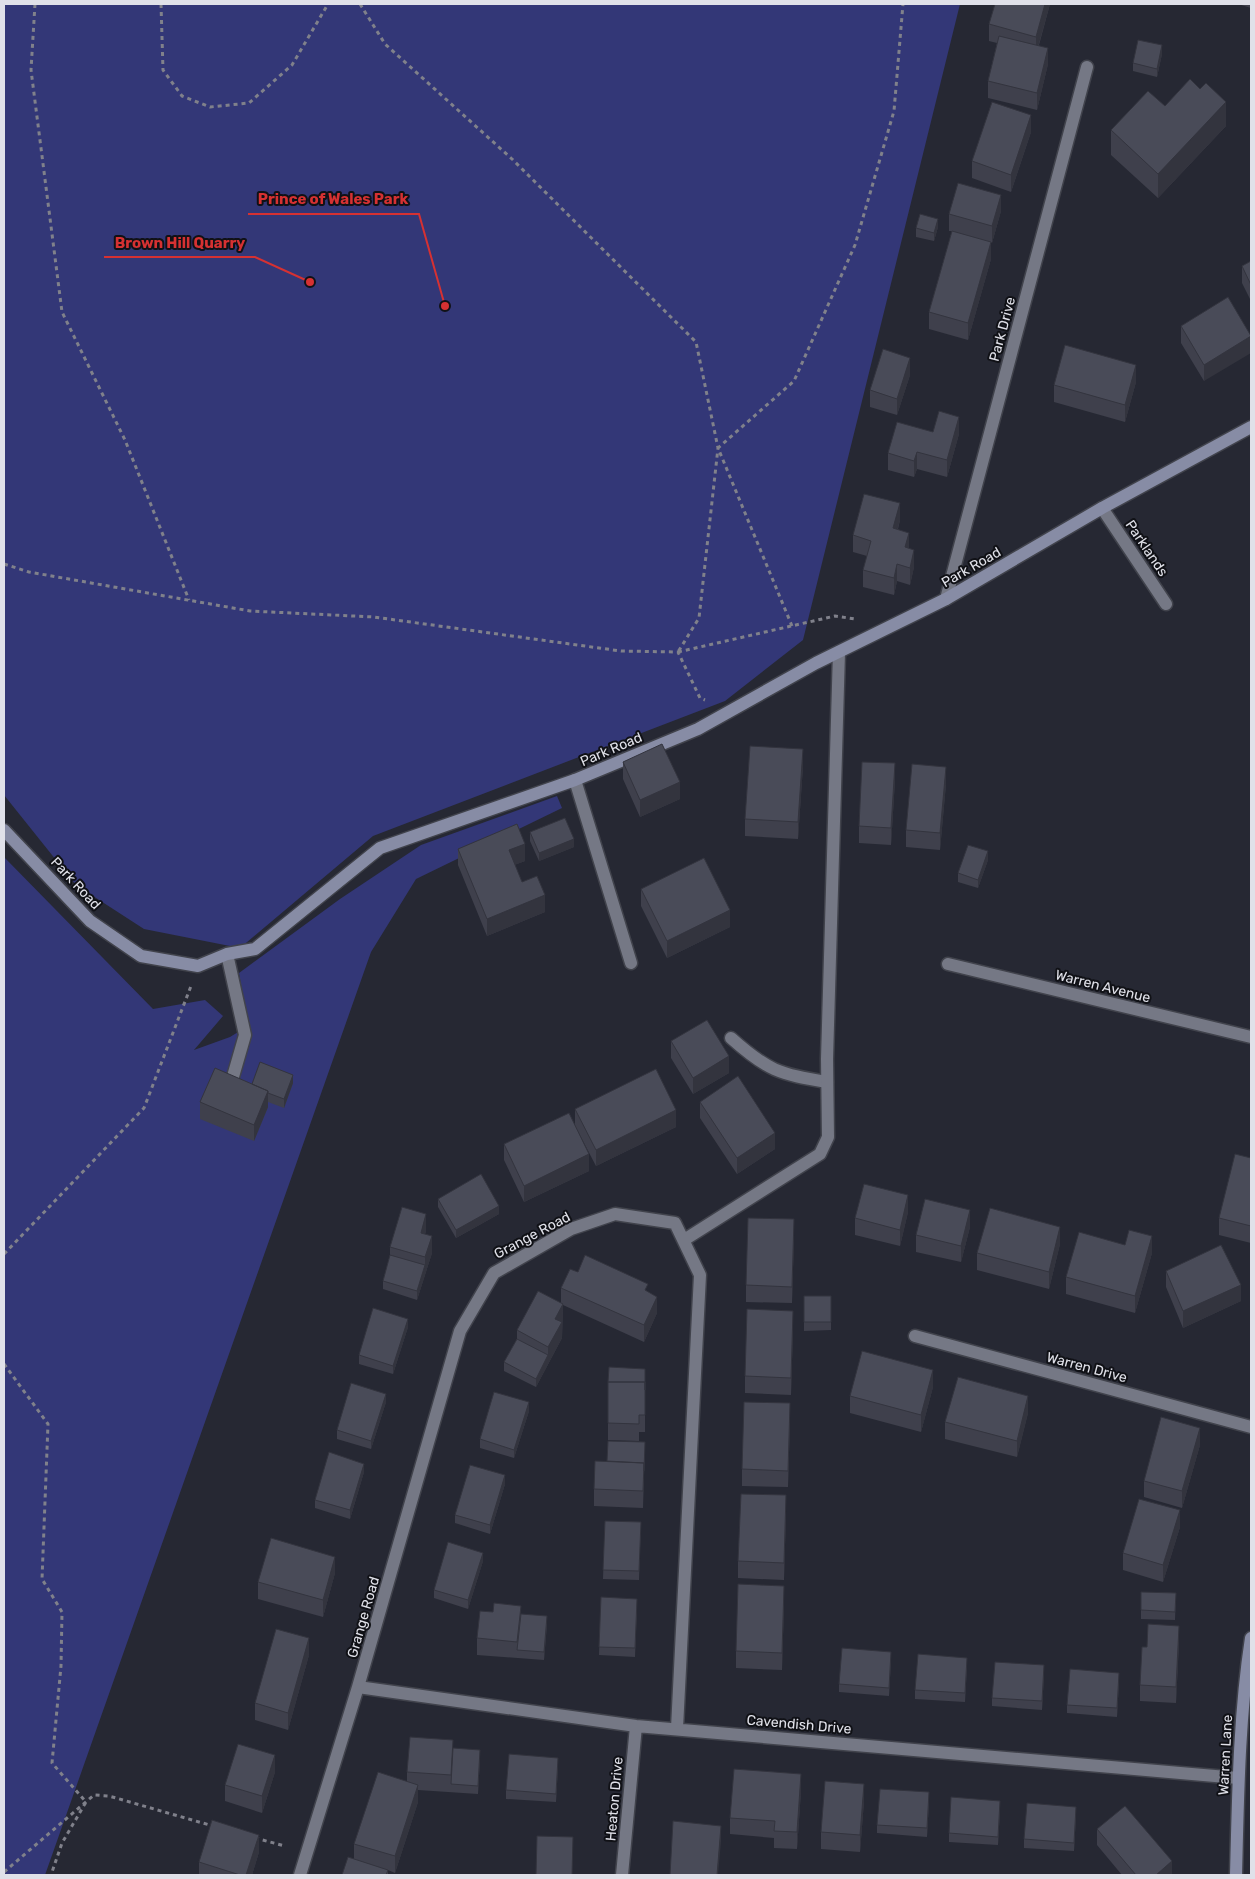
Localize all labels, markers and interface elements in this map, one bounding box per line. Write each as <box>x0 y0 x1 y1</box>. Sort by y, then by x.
callout: Prince of Wales Park <box>248 184 419 214</box>
text: Prince of Wales Park <box>258 190 408 208</box>
callout: Brown Hill Quarry <box>104 227 255 257</box>
text: Brown Hill Quarry <box>115 234 245 252</box>
street label: Park Drive <box>986 295 1019 363</box>
street label: Parklands <box>1122 517 1172 580</box>
street label: Park Road <box>939 544 1004 591</box>
street label: Park Road <box>578 729 645 770</box>
street label: Park Road <box>47 854 104 913</box>
street label: Warren Avenue <box>1053 966 1152 1007</box>
street label: Grange Road <box>491 1208 573 1263</box>
street label: Warren Drive <box>1045 1349 1129 1386</box>
street label: Grange Road <box>344 1575 383 1660</box>
street label: Cavendish Drive <box>746 1711 852 1738</box>
street label: Warren Lane <box>1215 1714 1236 1796</box>
street label: Heaton Drive <box>602 1756 627 1842</box>

